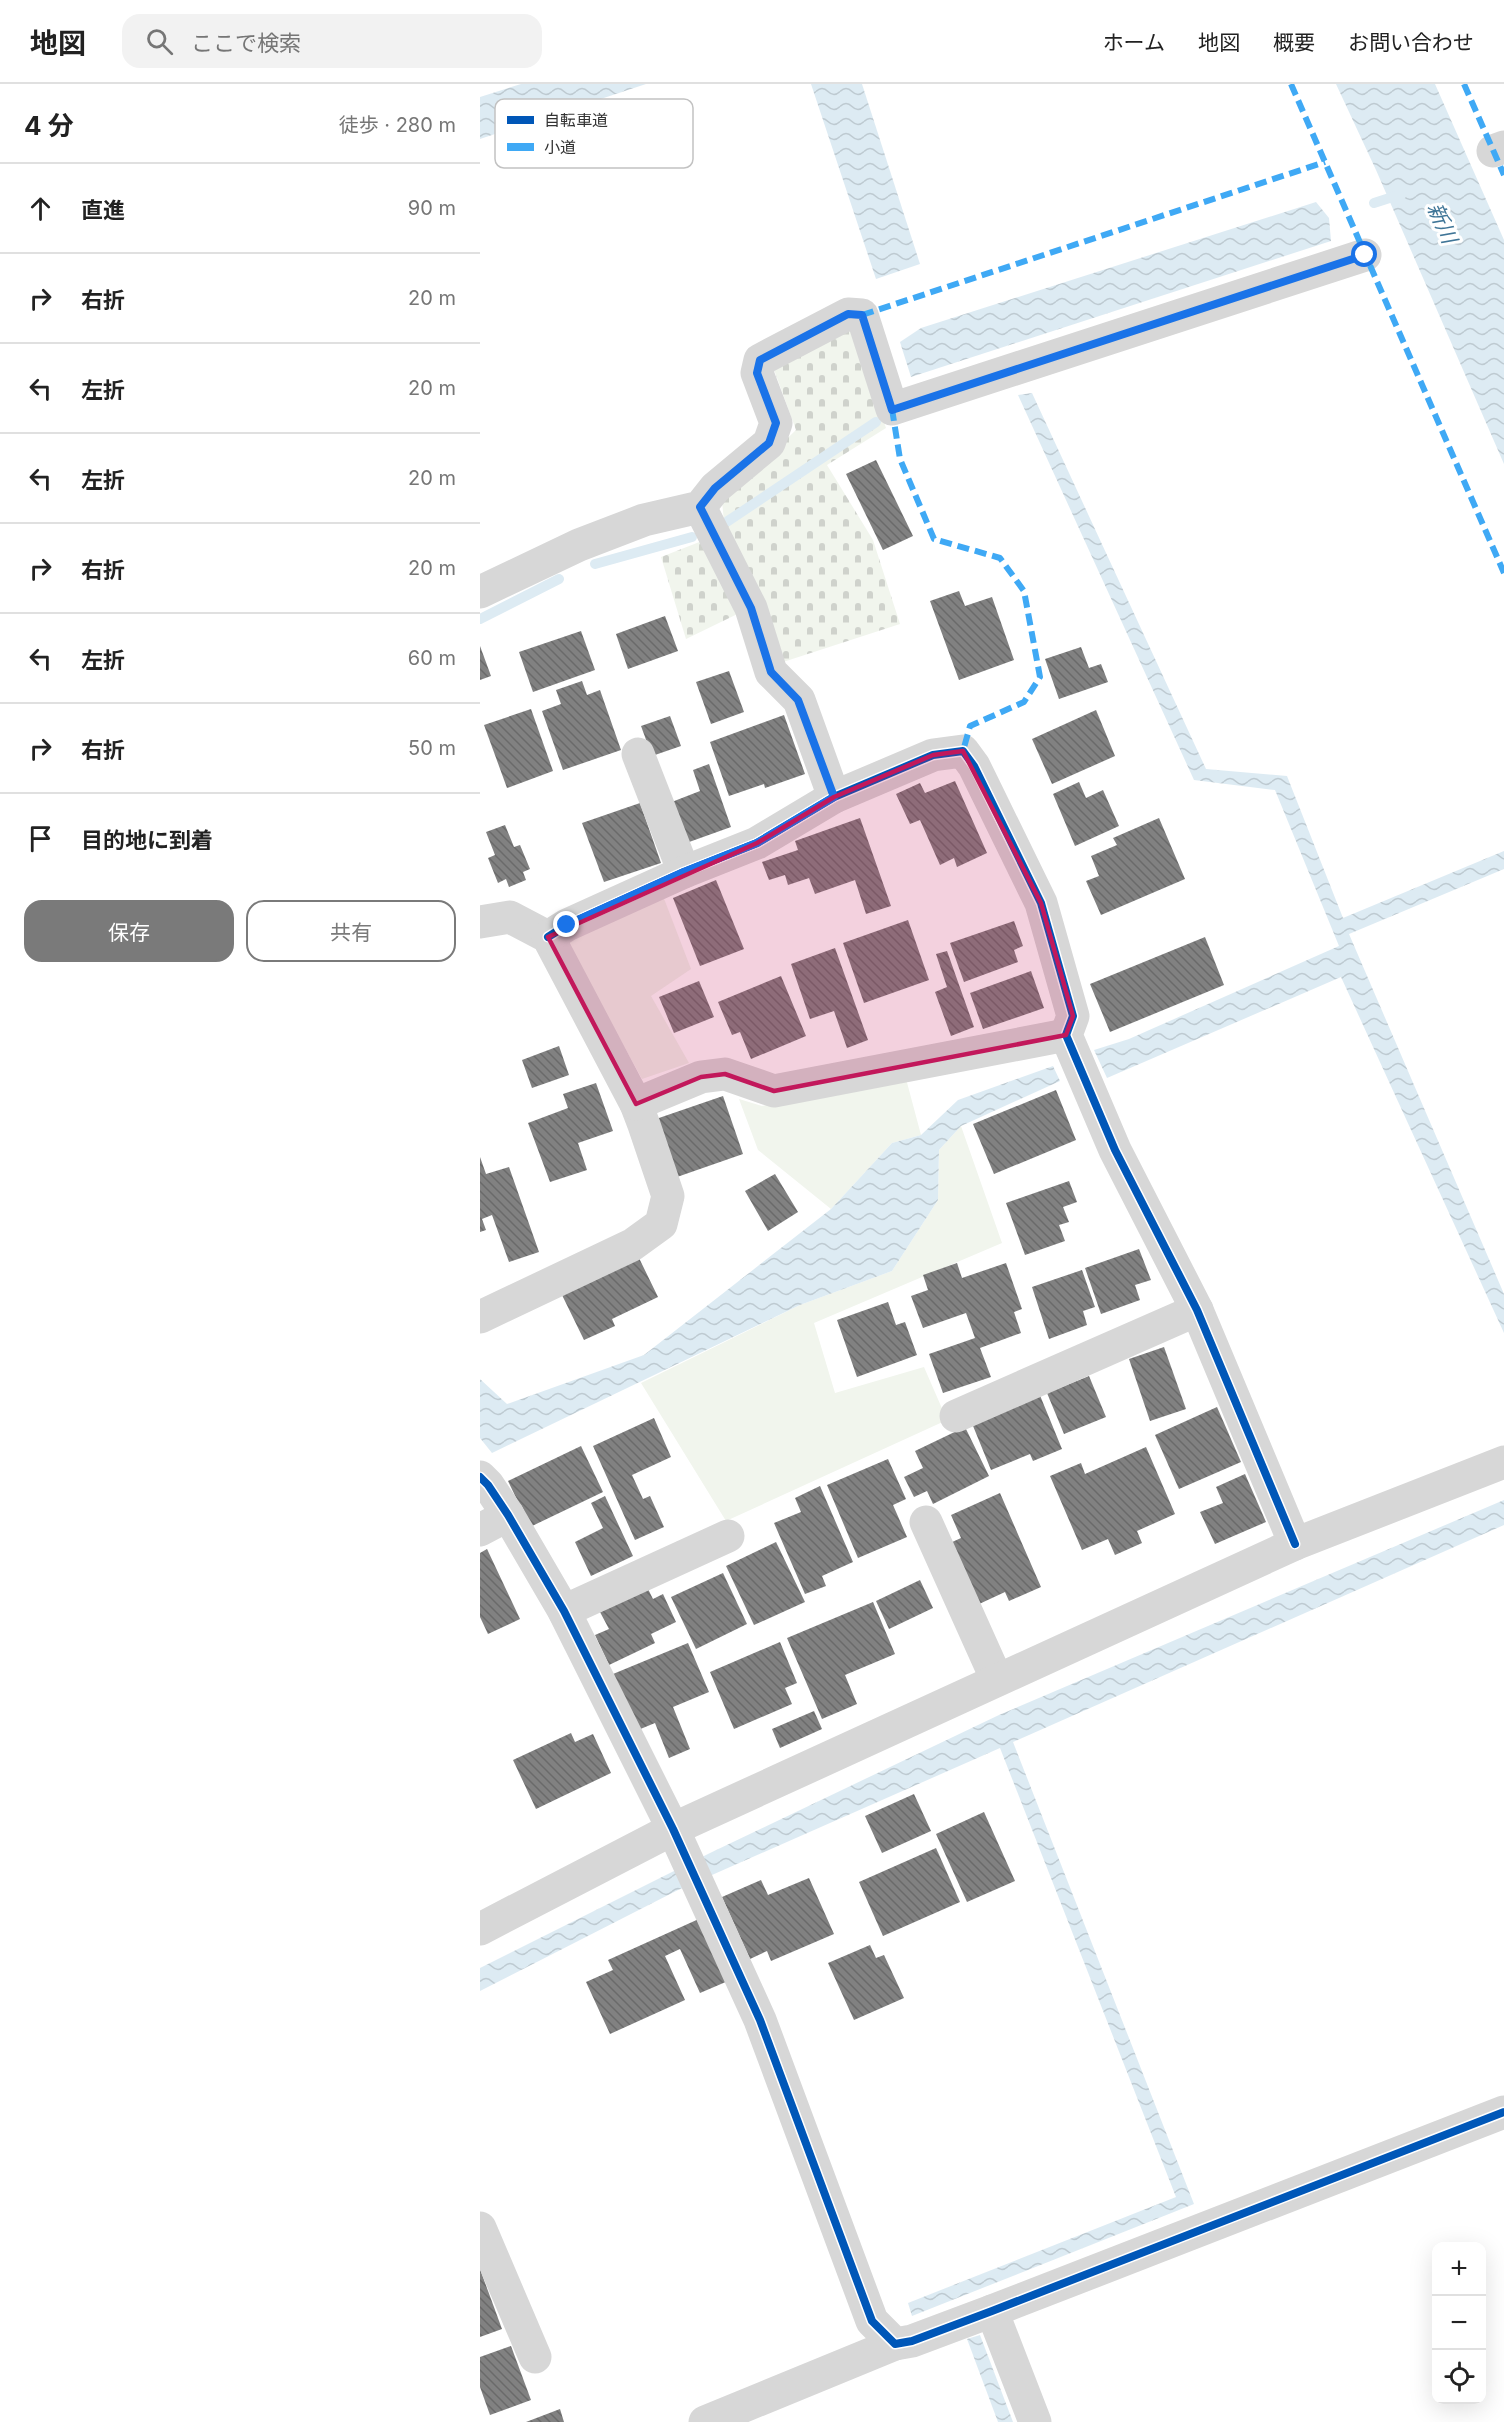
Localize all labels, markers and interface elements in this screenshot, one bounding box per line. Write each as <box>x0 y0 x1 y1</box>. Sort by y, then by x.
search box <box>122 14 542 68</box>
icon: search <box>143 25 176 58</box>
text: 地図 <box>30 26 86 60</box>
text: ここで検索 <box>191 30 301 56</box>
text: ホーム <box>1103 30 1165 55</box>
text: 地図 <box>1198 30 1240 55</box>
text: 概要 <box>1273 30 1315 55</box>
text: お問い合わせ <box>1348 30 1474 55</box>
legend <box>495 99 693 168</box>
text: 4 分 <box>24 110 74 141</box>
text: 自転車道 <box>544 110 608 130</box>
text: 徒歩 · 280 m <box>339 113 456 137</box>
text: 小道 <box>544 137 576 157</box>
icon: ahead <box>24 192 57 225</box>
text: 90 m <box>408 196 456 220</box>
text: 直進 <box>81 197 125 223</box>
water label: 新川 <box>1422 199 1463 249</box>
route start <box>1351 241 1377 267</box>
icon: right <box>24 282 57 315</box>
text: 20 m <box>408 286 456 310</box>
text: 右折 <box>81 287 125 313</box>
icon: left <box>24 372 57 405</box>
text: 20 m <box>408 376 456 400</box>
text: 左折 <box>81 377 125 403</box>
icon: left <box>24 462 57 495</box>
text: 20 m <box>408 466 456 490</box>
text: 左折 <box>81 467 125 493</box>
icon: right <box>24 552 57 585</box>
text: 20 m <box>408 556 456 580</box>
text: 右折 <box>81 557 125 583</box>
icon: left <box>24 642 57 675</box>
text: 60 m <box>408 646 456 670</box>
text: 左折 <box>81 647 125 673</box>
icon: right <box>24 732 57 765</box>
text: 50 m <box>408 736 456 760</box>
text: 右折 <box>81 737 125 763</box>
icon: arrive <box>24 822 57 855</box>
text: 目的地に到着 <box>81 827 213 853</box>
button: 保存 <box>24 900 234 962</box>
button: 共有 <box>246 900 456 962</box>
route end <box>553 911 579 937</box>
map controls <box>1432 2242 1486 2404</box>
button: + <box>1432 2242 1486 2296</box>
button: − <box>1432 2296 1486 2350</box>
button: locate <box>1432 2350 1486 2404</box>

